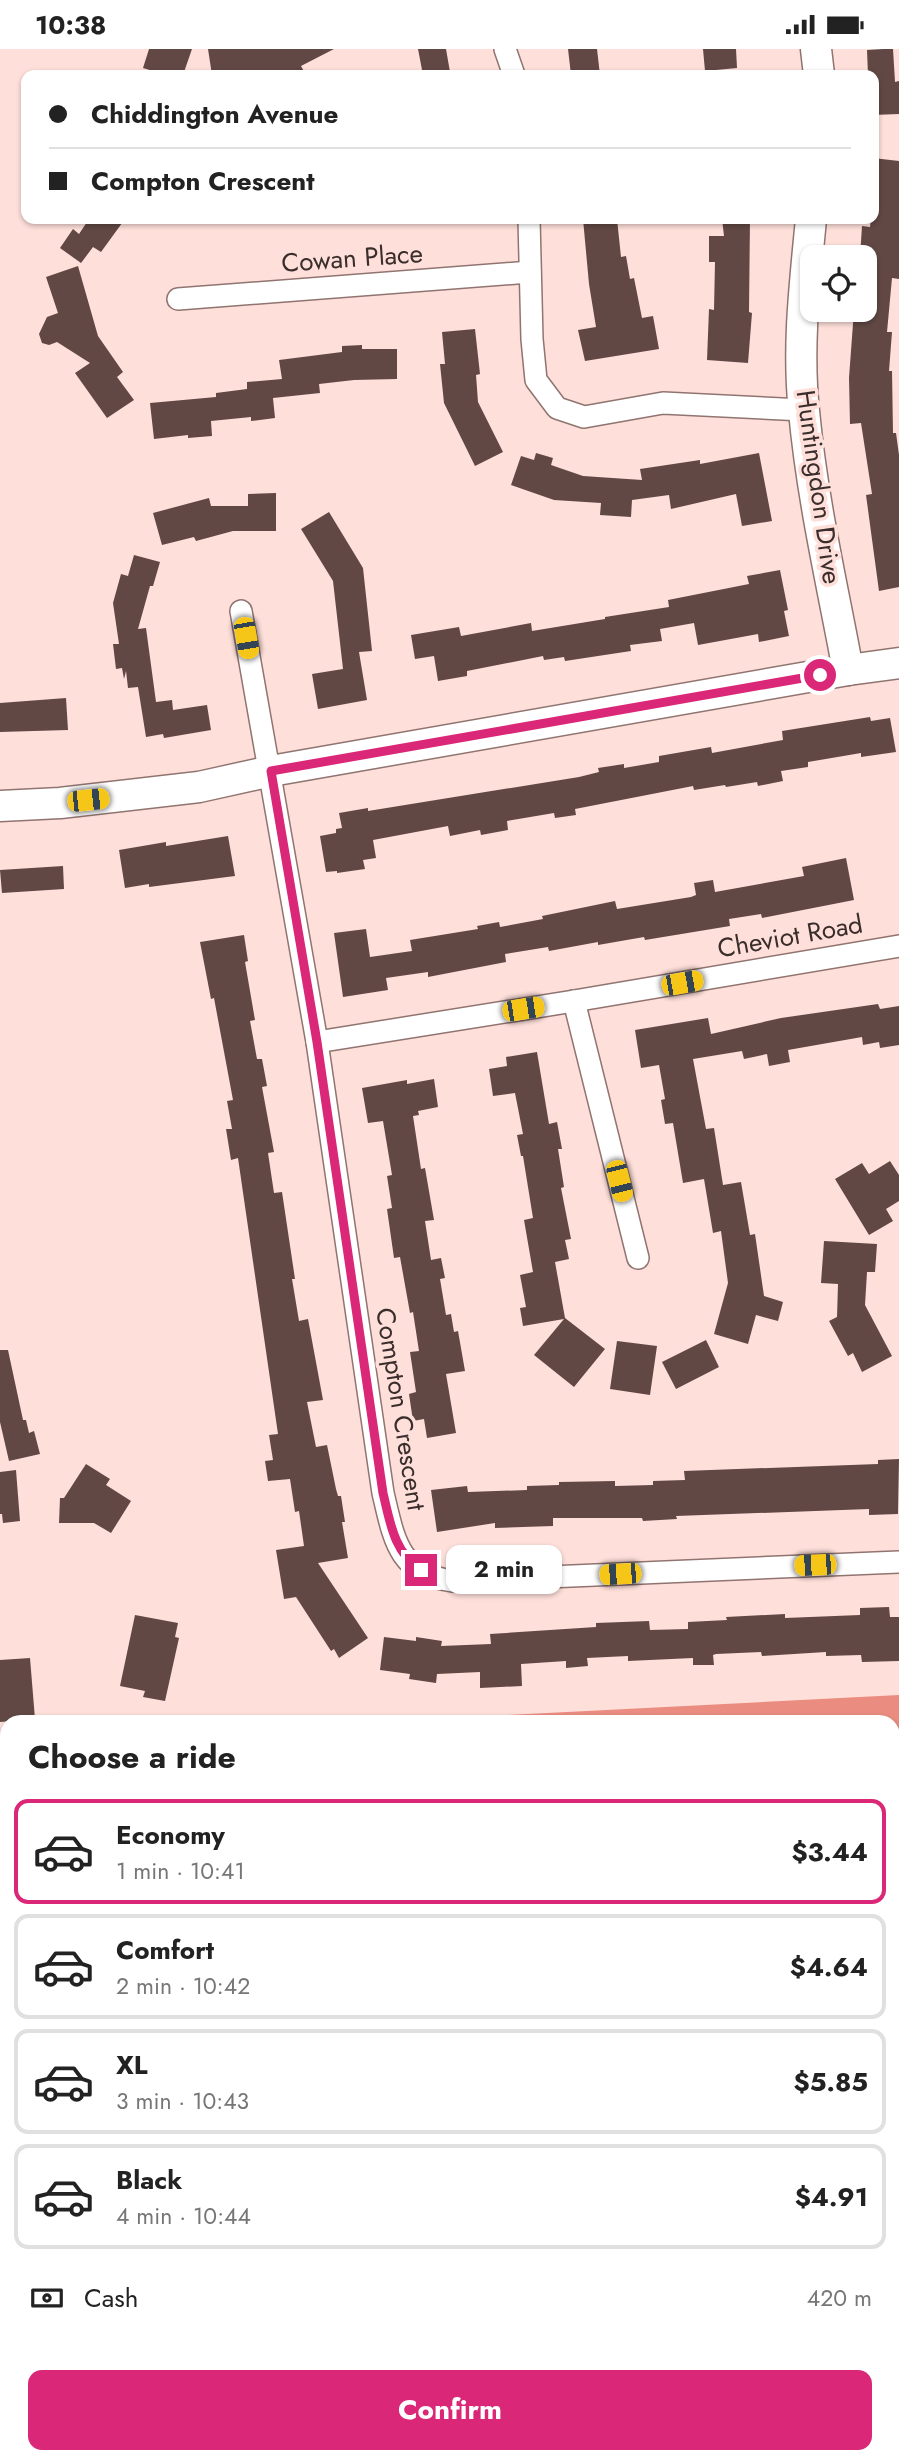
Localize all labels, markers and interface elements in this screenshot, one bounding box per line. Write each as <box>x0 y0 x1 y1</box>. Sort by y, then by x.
text: 10:38 <box>35 6 106 44</box>
text: Chiddington Avenue <box>91 95 338 133</box>
text: Compton Crescent <box>91 162 315 200</box>
street label: Cowan Place <box>280 234 424 282</box>
map controls <box>800 245 877 322</box>
button: locate <box>800 245 877 322</box>
street label: Huntingdon Drive <box>787 387 851 587</box>
car <box>233 615 260 661</box>
route start <box>804 659 836 691</box>
car <box>67 787 110 813</box>
street label: Cheviot Road <box>714 905 866 967</box>
car <box>660 969 705 997</box>
car <box>501 995 546 1023</box>
car <box>604 1158 635 1204</box>
street label: Compton Crescent <box>366 1305 436 1514</box>
callout: 2 min <box>446 1545 561 1595</box>
text: 2 min <box>474 1552 534 1586</box>
route end <box>405 1554 437 1586</box>
car <box>794 1554 837 1576</box>
car <box>599 1562 642 1586</box>
text: Choose a ride <box>28 1734 236 1780</box>
text: Economy <box>116 1816 225 1854</box>
icon: car <box>32 1820 95 1883</box>
text: $3.44 <box>791 1833 868 1871</box>
text: 1 min · 10:41 <box>116 1854 245 1888</box>
text: Comfort <box>116 1931 214 1969</box>
icon: car <box>32 1935 95 1998</box>
text: $4.64 <box>790 1948 868 1986</box>
text: 2 min · 10:42 <box>116 1969 250 2003</box>
text: XL <box>116 2046 148 2084</box>
icon: car <box>32 2050 95 2113</box>
text: $5.85 <box>794 2063 868 2101</box>
text: 3 min · 10:43 <box>116 2084 249 2118</box>
text: Black <box>116 2161 182 2199</box>
icon: car <box>32 2165 95 2228</box>
text: $4.91 <box>795 2178 868 2216</box>
text: 4 min · 10:44 <box>116 2199 251 2233</box>
icon: cash <box>28 2279 66 2317</box>
text: Cash <box>84 2279 138 2317</box>
text: 420 m <box>807 2281 872 2315</box>
button: Confirm <box>28 2370 872 2450</box>

